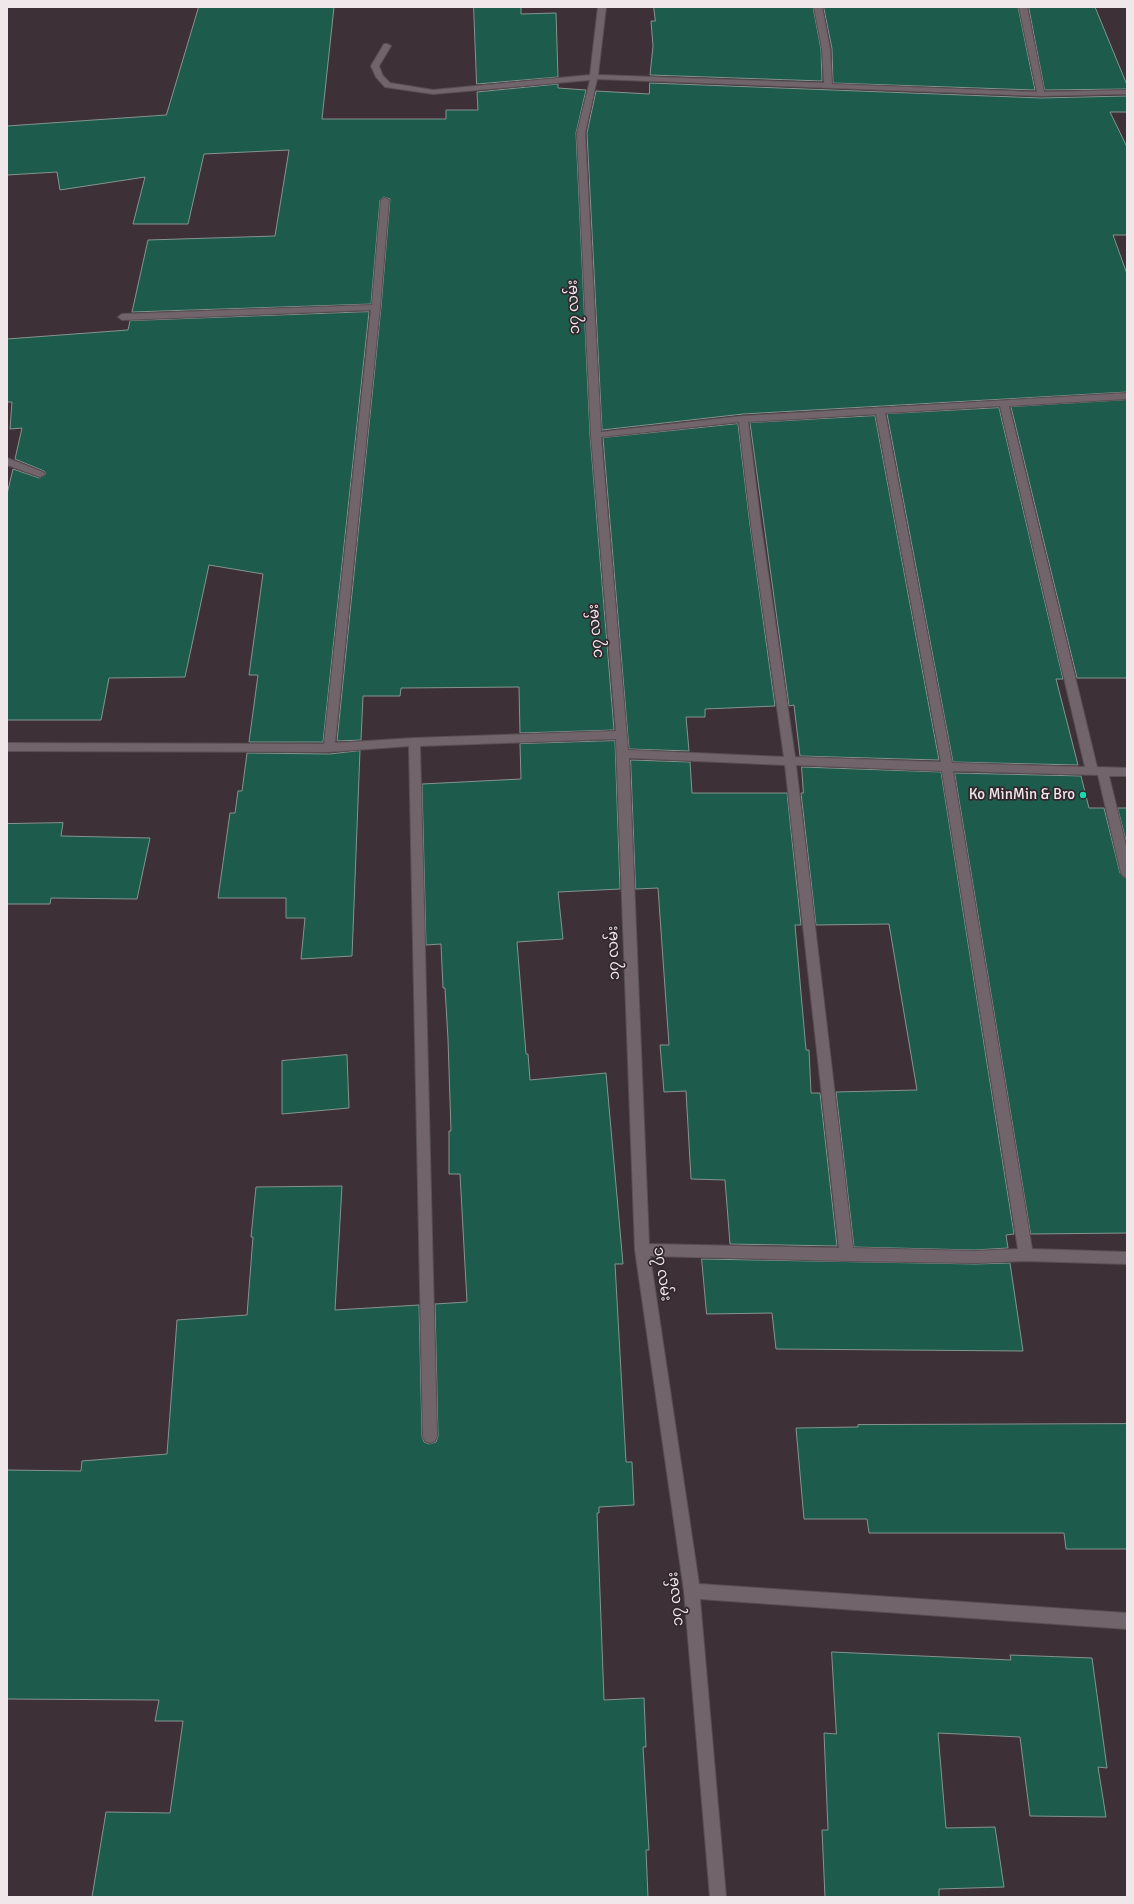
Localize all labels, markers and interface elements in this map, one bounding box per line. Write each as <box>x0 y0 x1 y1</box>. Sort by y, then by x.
street label: ၁၇ လမ်း <box>564 279 584 335</box>
street label: ၁၇ လမ်း <box>585 603 607 659</box>
place label: Ko MinMin & Bro <box>969 786 1075 804</box>
marker: Ko MinMin & Bro <box>1078 790 1088 800</box>
street label: ၁၇ လမ်း <box>604 925 624 981</box>
street label: ၁၇ လမ်း <box>649 1246 675 1302</box>
street label: ၁၇ လမ်း <box>664 1571 688 1627</box>

